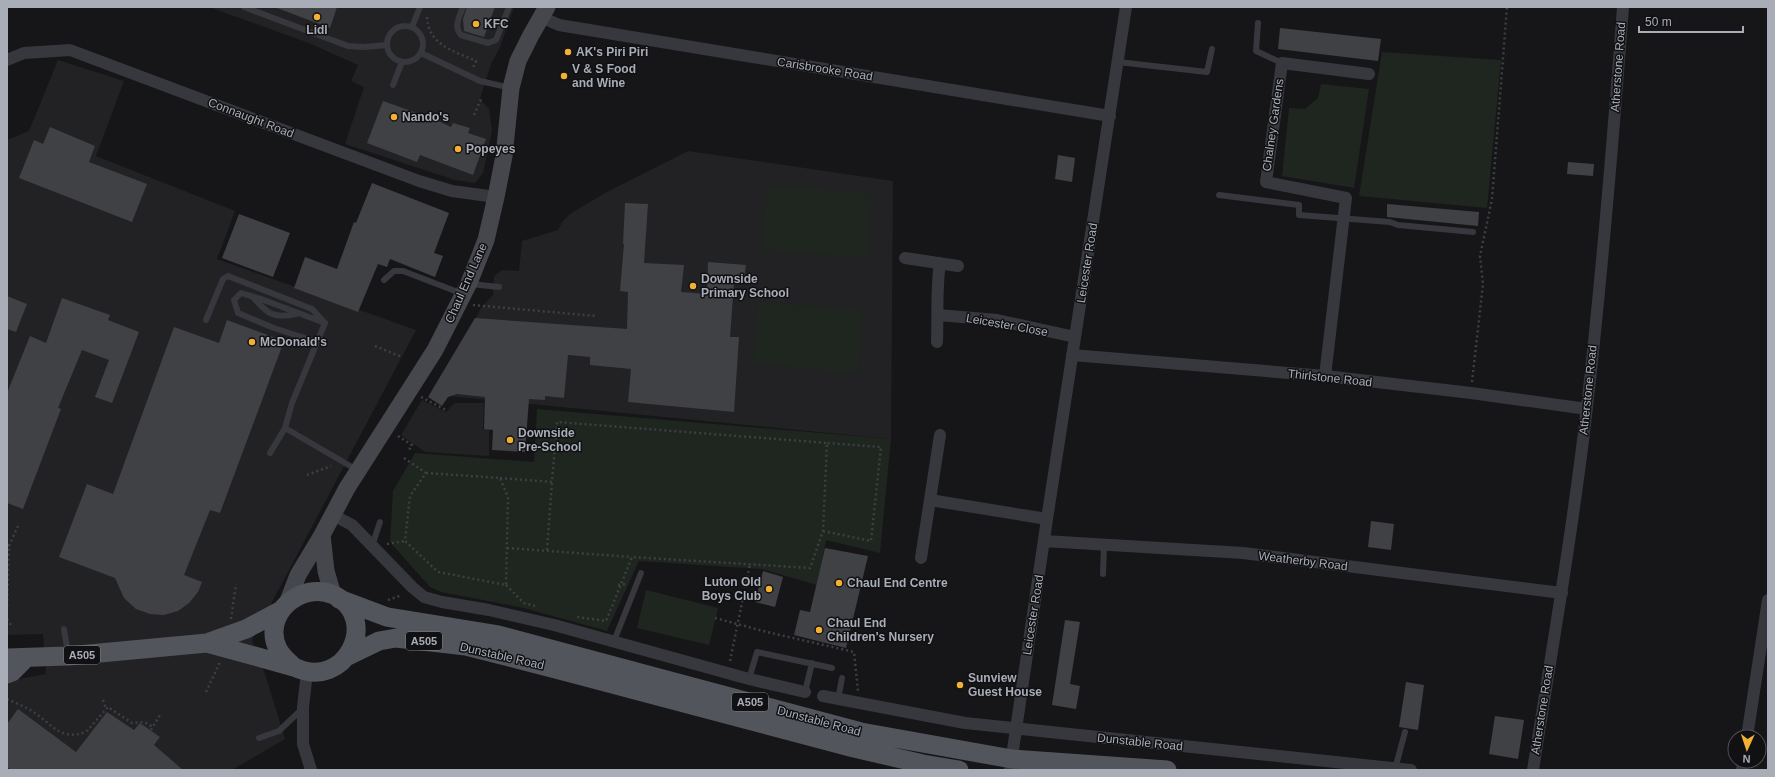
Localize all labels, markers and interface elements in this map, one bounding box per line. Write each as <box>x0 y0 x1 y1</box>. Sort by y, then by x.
scale bar <box>1639 8 1743 34</box>
marker: Lidl <box>312 12 322 22</box>
text: 50 m <box>1645 15 1672 29</box>
place label: KFC <box>484 17 509 31</box>
marker: KFC <box>471 19 481 29</box>
street label: Atherstone Road <box>1608 22 1628 112</box>
place label: Lidl <box>306 23 328 37</box>
place label: AK's Piri Piri <box>576 45 648 59</box>
marker: AK's Piri Piri <box>563 47 573 57</box>
street label: Carisbrooke Road <box>776 55 874 83</box>
place label: V & S Food and Wine <box>572 62 636 90</box>
marker: V & S Food and Wine <box>559 71 569 81</box>
street label: Chalney Gardens <box>1260 78 1286 172</box>
street label: Connaught Road <box>206 95 296 141</box>
place label: Nando's <box>402 110 449 124</box>
marker: Nando's <box>389 112 399 122</box>
place label: Popeyes <box>466 142 516 156</box>
marker: Popeyes <box>453 144 463 154</box>
street label: Leicester Road <box>1074 222 1100 304</box>
street label: Chaul End Lane <box>442 241 490 325</box>
place label: Downside Primary School <box>701 272 789 300</box>
marker: Downside Primary School <box>688 281 698 291</box>
street label: Leicester Close <box>965 311 1049 339</box>
place label: McDonald's <box>260 335 327 349</box>
marker: McDonald's <box>247 337 257 347</box>
street label: Atherstone Road <box>1576 344 1600 436</box>
street label: Thirlstone Road <box>1287 367 1373 389</box>
place label: Downside Pre-School <box>518 426 581 454</box>
marker: Downside Pre-School <box>505 435 515 445</box>
street label: Weatherby Road <box>1258 549 1348 573</box>
street label: Leicester Road <box>1020 574 1046 656</box>
place label: Luton Old Boys Club <box>702 575 761 603</box>
place label: Chaul End Centre <box>847 576 948 590</box>
marker: Chaul End Centre <box>834 578 844 588</box>
marker: Luton Old Boys Club <box>764 584 774 594</box>
place label: Chaul End Children's Nursery <box>827 616 934 644</box>
marker: Chaul End Children's Nursery <box>814 625 824 635</box>
road number: A505 <box>406 632 442 650</box>
street label: Dunstable Road <box>458 639 546 673</box>
road number: A505 <box>64 646 100 664</box>
street label: Atherstone Road <box>1528 664 1556 756</box>
place label: Sunview Guest House <box>968 671 1042 699</box>
marker: Sunview Guest House <box>955 680 965 690</box>
road number: A505 <box>732 693 768 711</box>
street label: Dunstable Road <box>776 703 862 739</box>
north arrow <box>1727 729 1767 769</box>
street label: Dunstable Road <box>1096 731 1184 753</box>
text: N <box>1742 753 1751 765</box>

